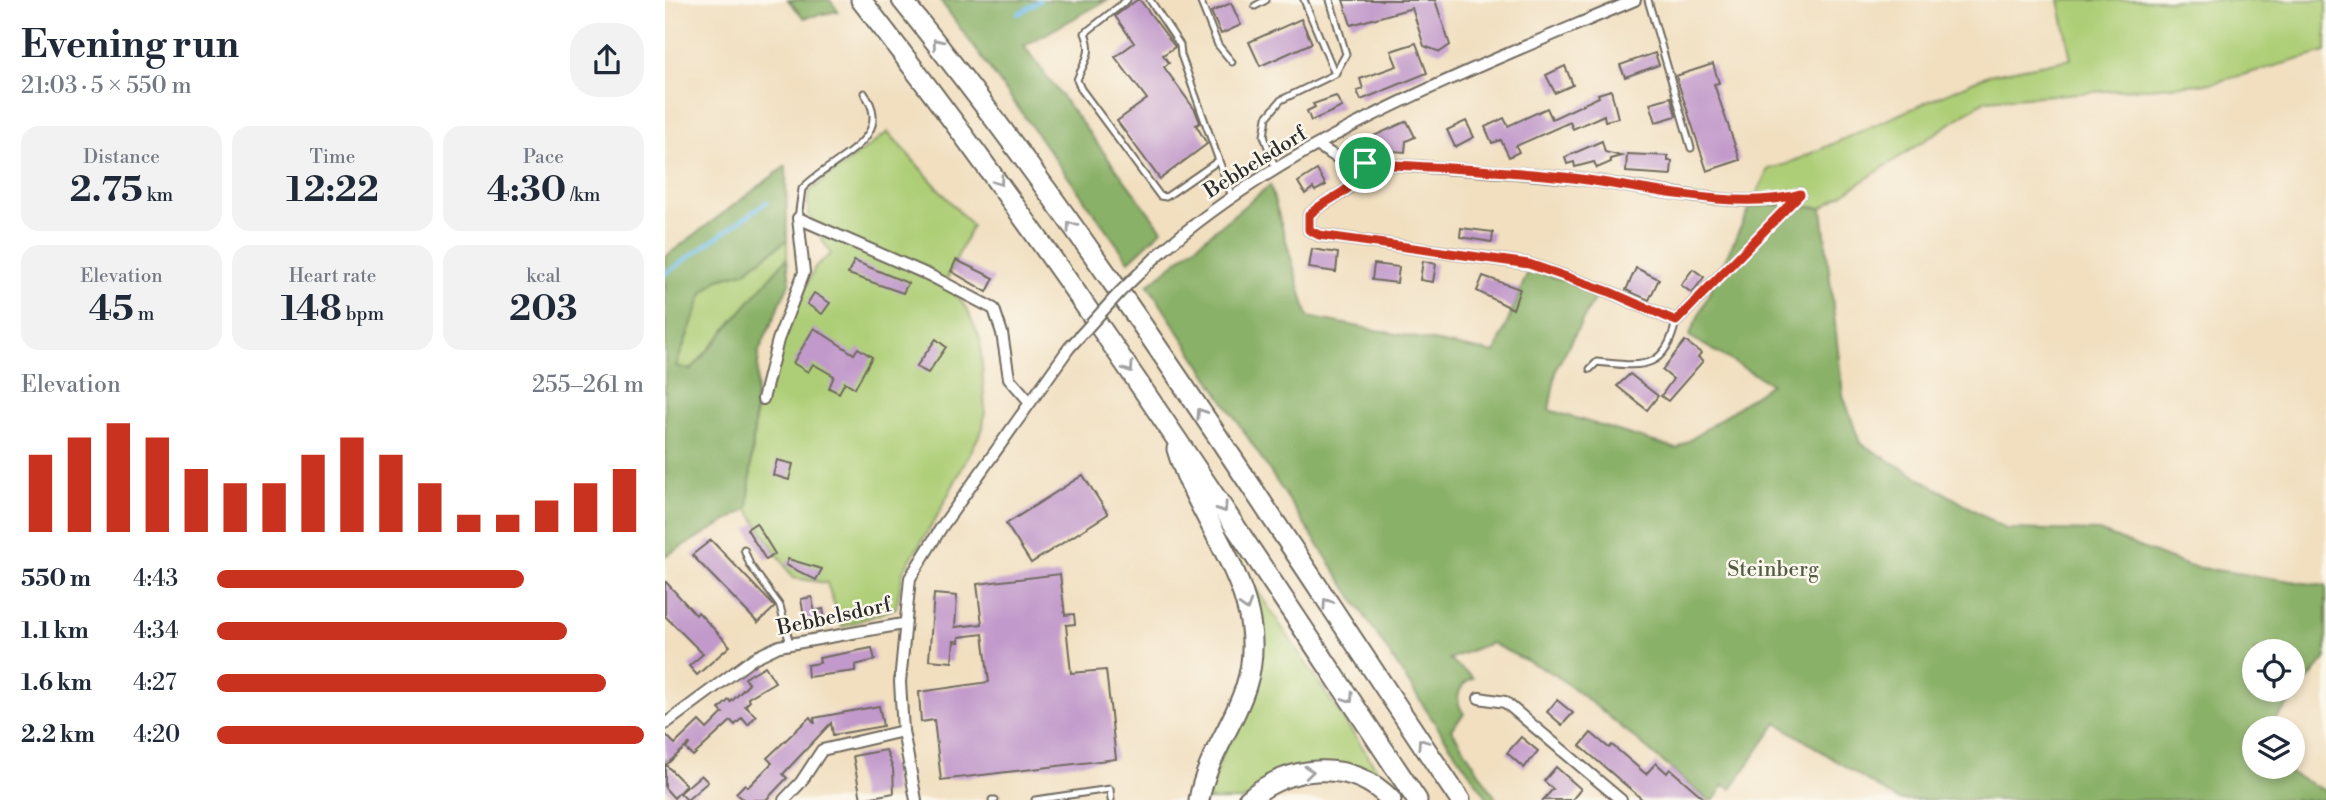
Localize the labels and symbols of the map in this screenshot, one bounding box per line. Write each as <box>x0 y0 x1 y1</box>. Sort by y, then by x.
one-way arrow <box>932 38 945 50</box>
street label: Bebbelsdorf <box>1199 120 1313 205</box>
pin <box>1335 133 1395 193</box>
one-way arrow <box>991 173 1003 186</box>
one-way arrow <box>1067 221 1079 234</box>
one-way arrow <box>1121 360 1133 373</box>
one-way arrow <box>1197 408 1209 421</box>
one-way arrow <box>1215 501 1228 514</box>
park label: Steinberg <box>1727 557 1819 583</box>
street label: Bebbelsdorf <box>774 592 895 642</box>
one-way arrow <box>1322 597 1335 610</box>
one-way arrow <box>1238 599 1253 611</box>
one-way arrow <box>1341 690 1353 703</box>
one-way arrow <box>1417 738 1430 751</box>
one-way arrow <box>1304 765 1315 780</box>

